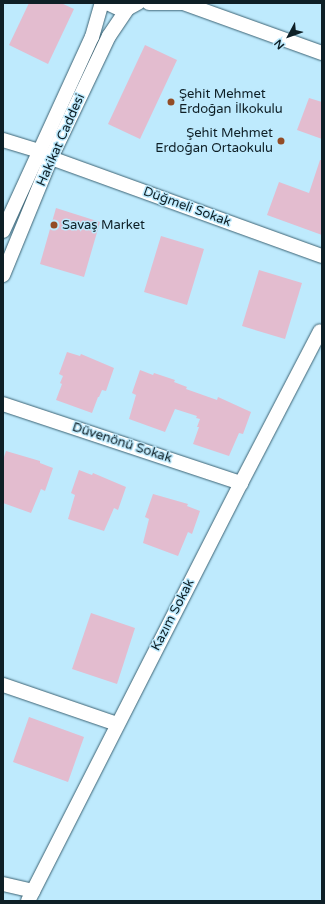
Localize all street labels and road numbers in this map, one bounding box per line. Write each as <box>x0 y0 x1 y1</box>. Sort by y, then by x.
street label: Hakikat Caddesi <box>34 91 88 189</box>
street label: Düğmeli Sokak <box>141 184 233 230</box>
street label: Düvenönü Sokak <box>70 420 174 466</box>
street label: Kazım Sokak <box>148 577 198 653</box>

